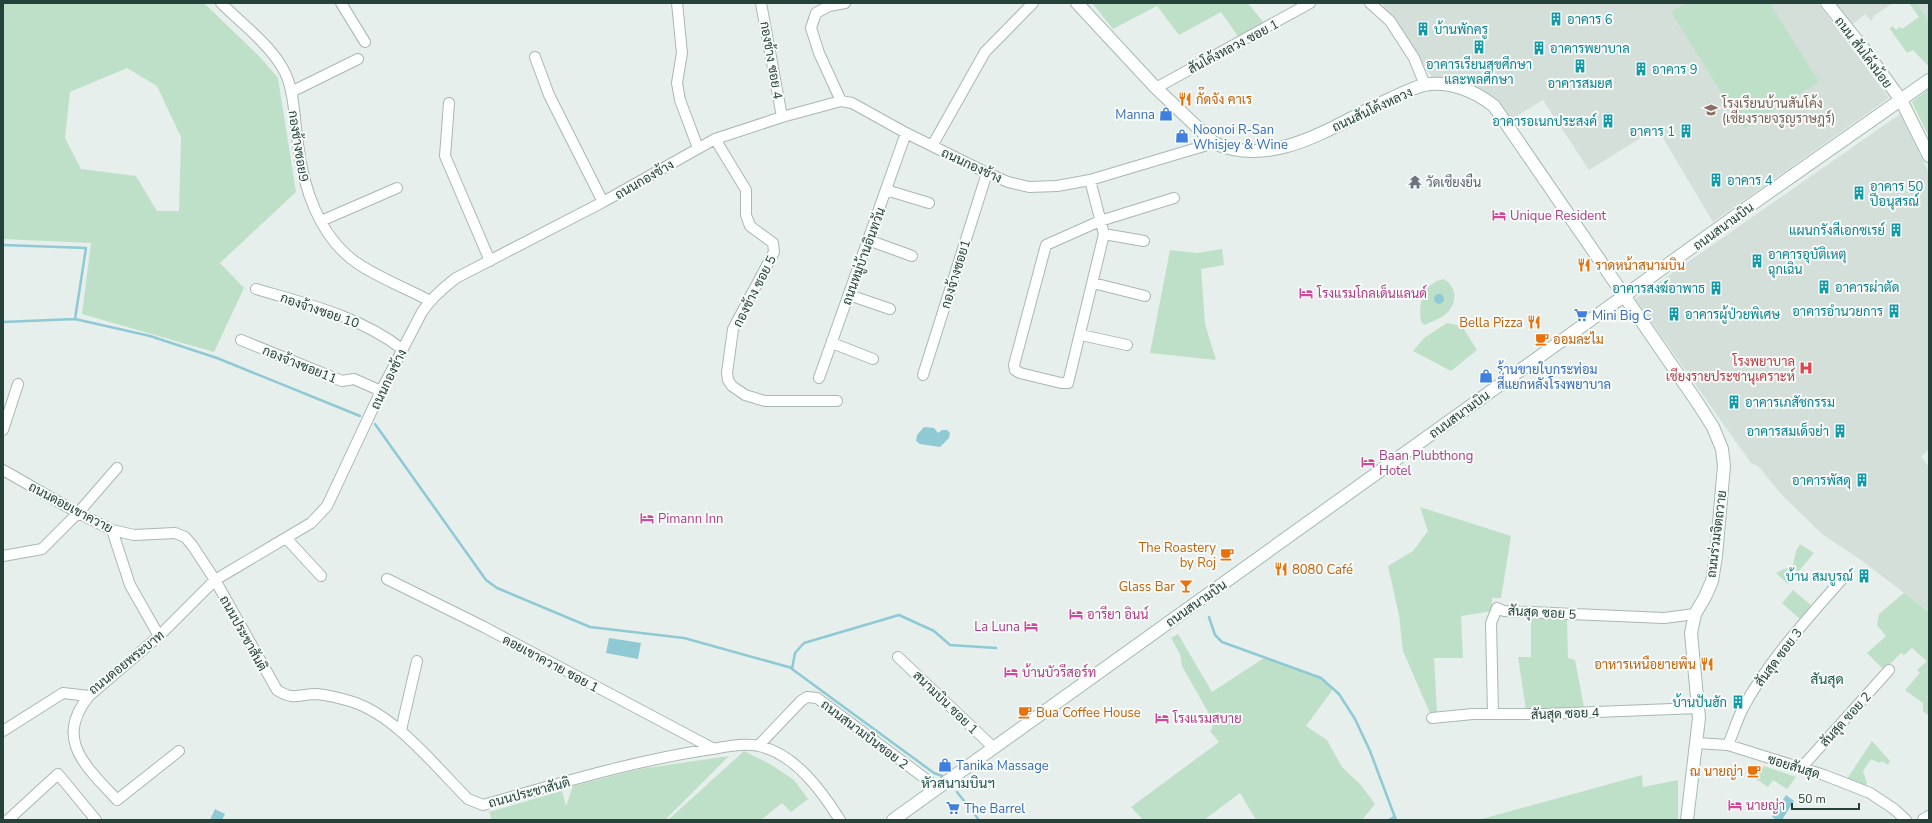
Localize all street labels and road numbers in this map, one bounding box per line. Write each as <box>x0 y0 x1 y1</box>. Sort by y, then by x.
street label: ถนน สันโค้งน้อย <box>1830 13 1897 92</box>
street label: สันโค้งหลวง ซอย 1 <box>1184 14 1282 78</box>
street label: กองช้าง ซอย 4 <box>755 20 788 101</box>
street label: ถนนสันโค้งหลวง <box>1329 82 1416 136</box>
street label: กองช้างซอย9 <box>283 109 314 183</box>
street label: ถนนกองช้าง <box>938 143 1005 188</box>
street label: ถนนกองช้าง <box>611 155 677 204</box>
street label: ถนนสนามบิน <box>1690 199 1758 255</box>
street label: ถนนหมู่บ้านอินทวัน <box>837 205 890 308</box>
street label: กองจ้างซอย1 <box>936 237 975 311</box>
street label: กองช้าง ซอย 5 <box>728 252 781 331</box>
street label: กองจ้างซอย 10 <box>278 288 362 333</box>
street label: กองจ้างซอย11 <box>260 341 340 388</box>
street label: ถนนกองช้าง <box>366 346 411 413</box>
street label: ถนนสนามบิน <box>1426 387 1494 443</box>
street label: ถนนดอยเขาควาย <box>25 478 116 538</box>
street label: ถนนร่วมจิตถวาย <box>1703 489 1731 579</box>
street label: ถนนสนามบิน <box>1162 576 1231 632</box>
street label: ถนนประชาสันติ <box>215 592 271 674</box>
street label: สันสุด ซอย 5 <box>1507 602 1577 624</box>
street label: สันสุด ซอย 3 <box>1751 625 1807 690</box>
street label: ถนนดอยพระบาท <box>85 627 168 699</box>
street label: ดอยเขาควาย ซอย 1 <box>499 631 602 697</box>
street label: สนามบิน ซอย 1 <box>909 667 982 738</box>
street label: สันสุด ซอย 2 <box>1816 688 1875 751</box>
street label: ถนนสนามบินซอย 2 <box>817 696 912 774</box>
street label: สันสุด ซอย 4 <box>1530 704 1600 724</box>
street label: ซอยสันสุด <box>1765 750 1822 783</box>
street label: ถนนประชาสันติ <box>486 773 572 812</box>

